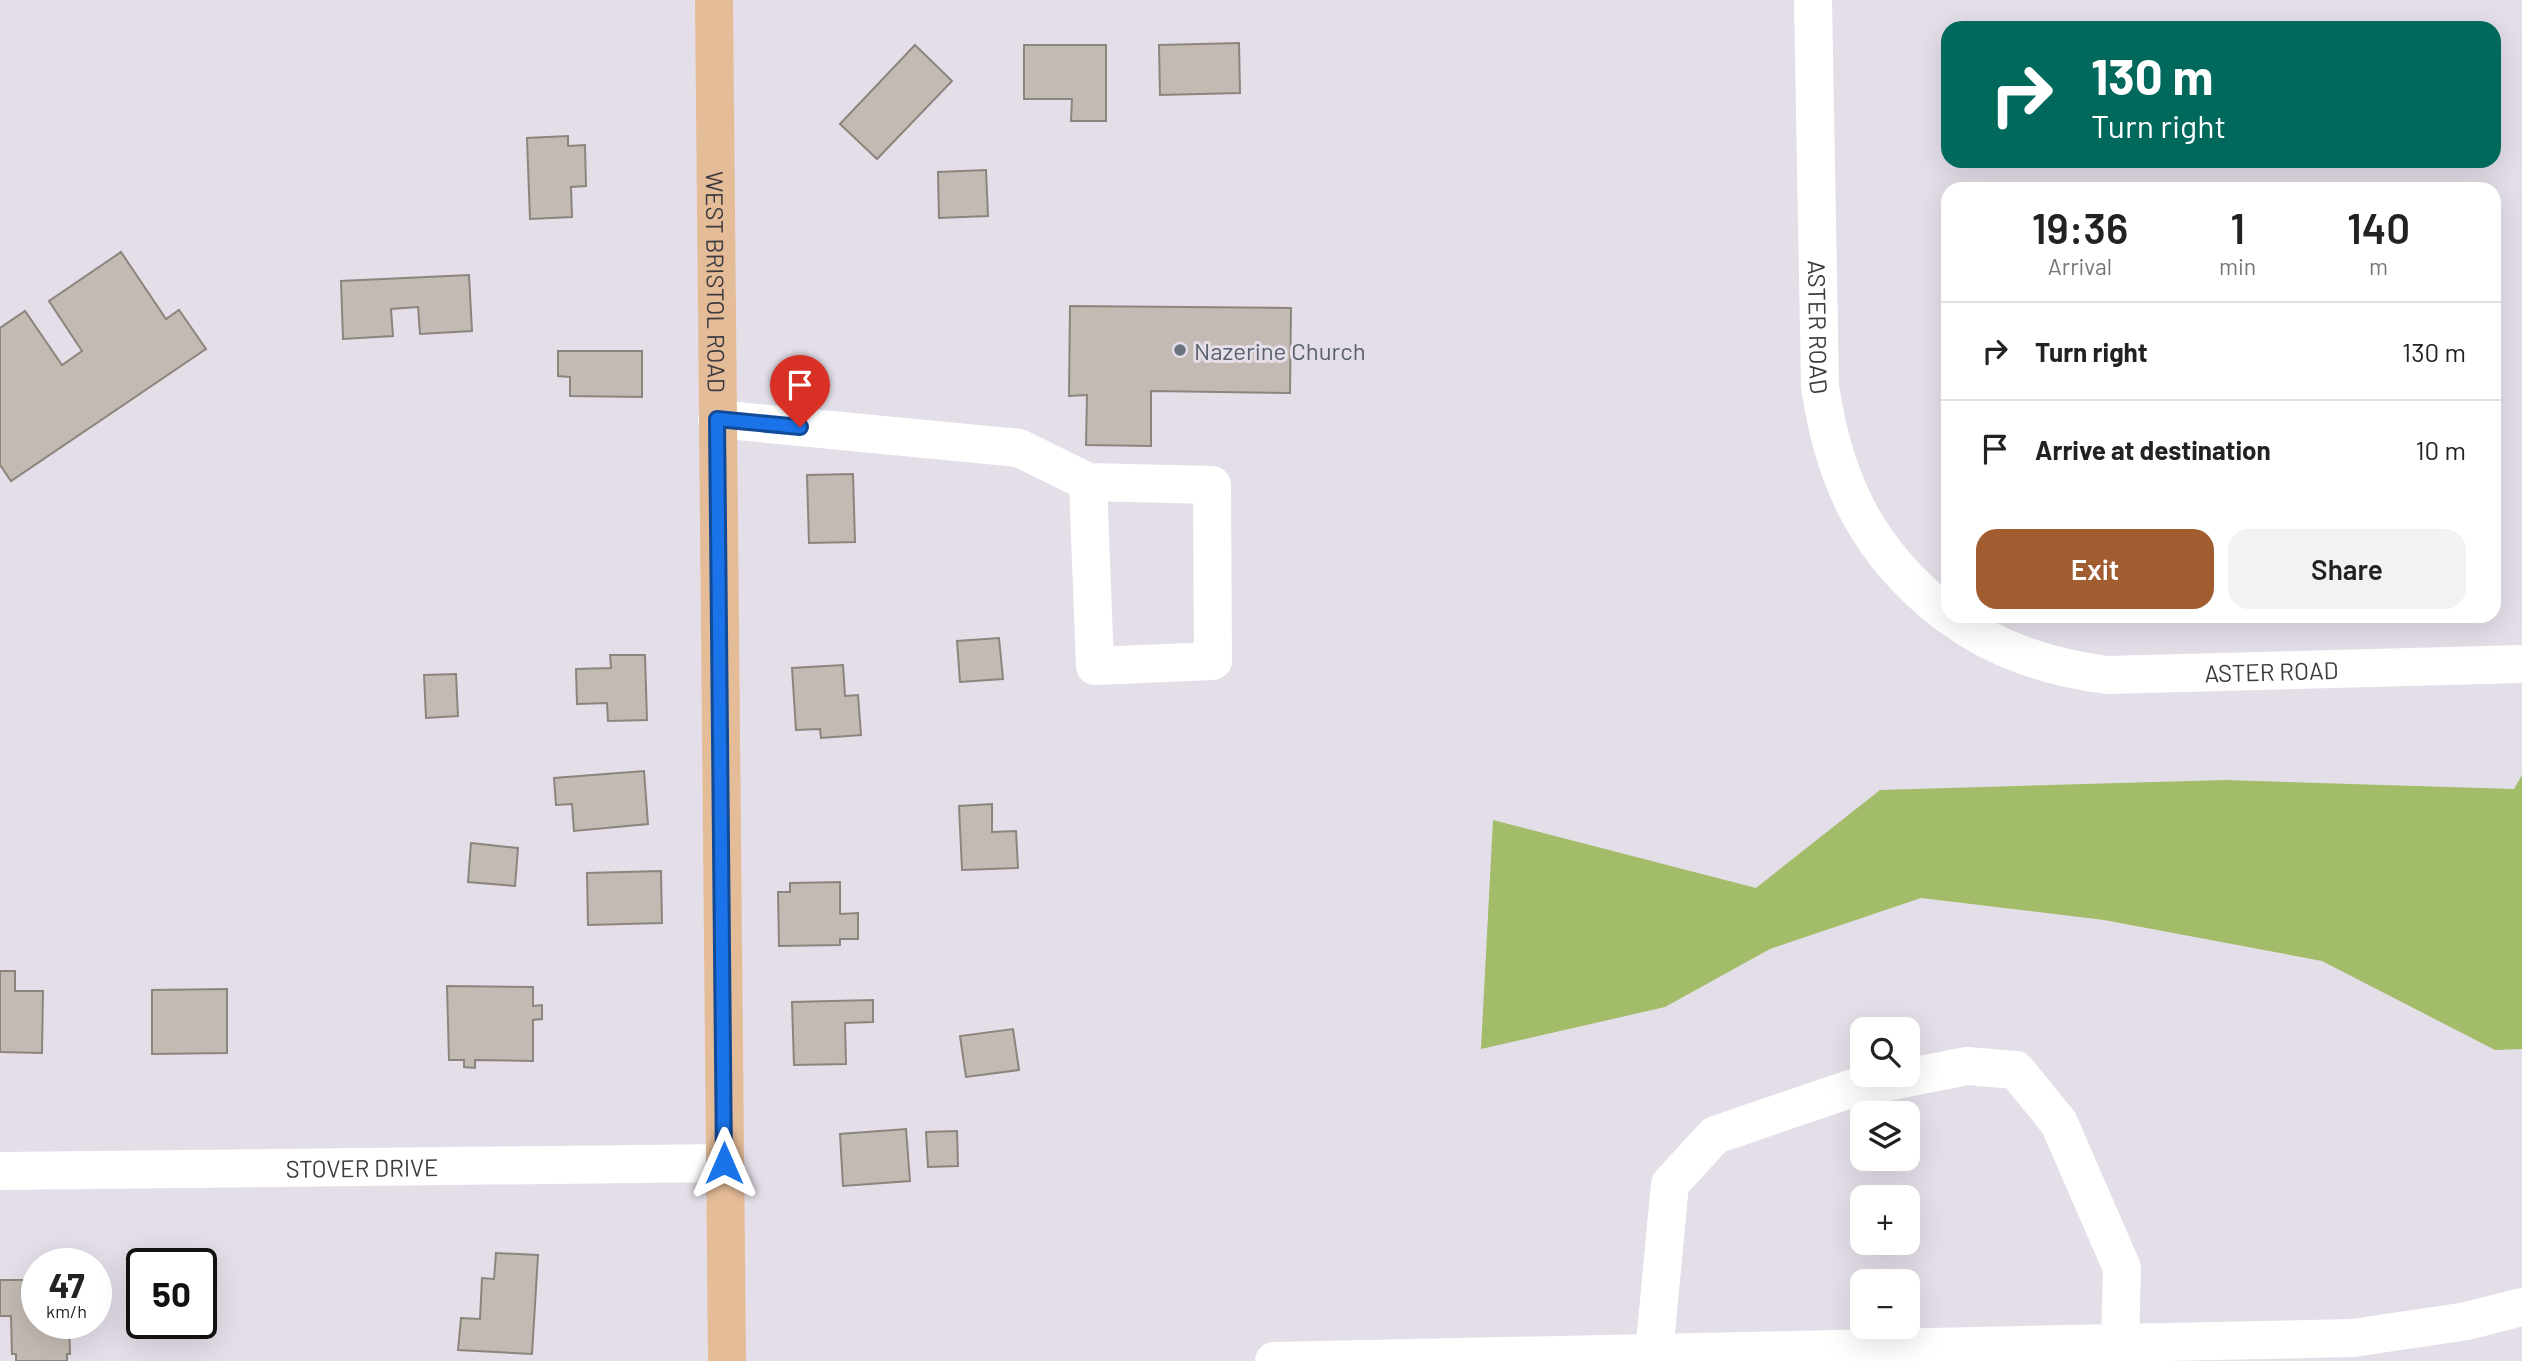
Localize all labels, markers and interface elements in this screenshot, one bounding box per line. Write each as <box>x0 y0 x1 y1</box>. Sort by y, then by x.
text: 130 m <box>2091 46 2213 105</box>
icon: right <box>1976 49 2067 140</box>
text: Turn right <box>2091 106 2226 144</box>
street label: WEST BRISTOL ROAD <box>701 171 732 393</box>
text: 19:36 <box>2032 202 2128 252</box>
text: 1 <box>2230 202 2245 252</box>
text: 140 <box>2347 202 2410 252</box>
text: Arrival <box>2048 252 2112 280</box>
text: min <box>2219 252 2256 280</box>
text: m <box>2369 252 2388 280</box>
street label: ASTER ROAD <box>1803 260 1835 396</box>
icon: right <box>1976 332 2014 370</box>
place label: Nazerine Church <box>1194 336 1366 365</box>
text: Turn right <box>2035 336 2148 367</box>
text: 130 m <box>2402 336 2466 367</box>
marker: Nazerine Church <box>1172 342 1188 358</box>
pin <box>770 355 830 427</box>
icon: arrive <box>781 366 819 404</box>
icon: arrive <box>1976 430 2014 468</box>
text: Arrive at destination <box>2035 434 2271 465</box>
text: 10 m <box>2416 434 2466 465</box>
button: Exit <box>1976 529 2214 609</box>
button: Share <box>2228 529 2466 609</box>
street label: ASTER ROAD <box>2204 654 2339 687</box>
map controls <box>1850 1017 1920 1339</box>
button: search <box>1850 1017 1920 1087</box>
button: layers <box>1850 1101 1920 1171</box>
position arrow <box>687 1126 761 1200</box>
street label: STOVER DRIVE <box>285 1152 439 1182</box>
button: + <box>1850 1185 1920 1255</box>
speed limit sign: 50 <box>126 1248 217 1339</box>
text: 47 <box>48 1263 85 1305</box>
button: − <box>1850 1269 1920 1339</box>
text: km/h <box>46 1300 87 1322</box>

